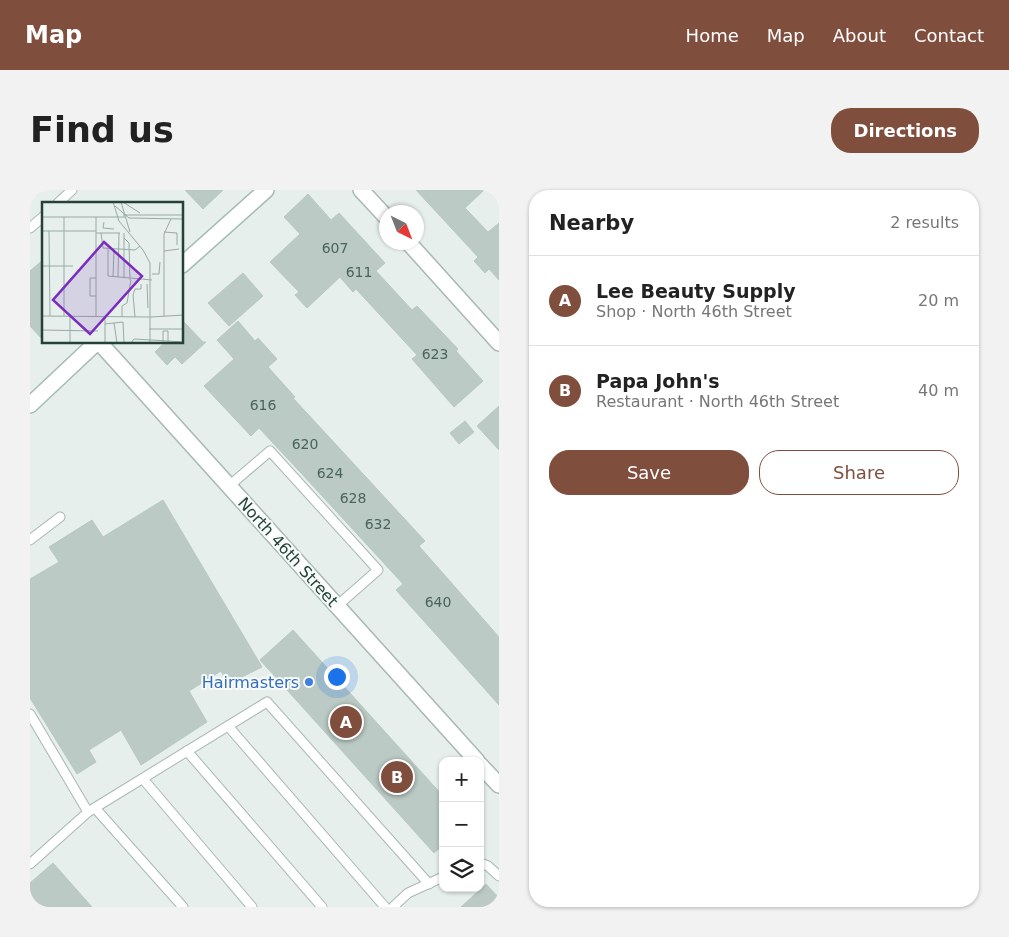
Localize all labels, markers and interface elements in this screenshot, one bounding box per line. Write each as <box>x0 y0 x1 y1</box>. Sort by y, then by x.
text: Map <box>25 21 82 49</box>
text: Home <box>686 25 739 46</box>
text: Map <box>767 25 805 46</box>
text: About <box>833 25 886 46</box>
text: Contact <box>914 25 984 46</box>
button: Directions <box>831 108 979 153</box>
text: Find us <box>30 110 174 150</box>
inset map <box>42 202 184 344</box>
north arrow <box>379 205 424 250</box>
text: Nearby <box>549 211 634 235</box>
text: 2 results <box>890 213 959 232</box>
house number: 607 <box>322 240 348 256</box>
house number: 611 <box>346 264 372 280</box>
text: Lee Beauty Supply <box>596 280 796 302</box>
text: A <box>559 291 571 310</box>
text: 20 m <box>918 291 959 310</box>
text: Shop · North 46th Street <box>596 302 792 321</box>
house number: 623 <box>422 346 448 362</box>
text: Papa John's <box>596 370 720 392</box>
text: B <box>559 381 571 400</box>
text: 40 m <box>918 381 959 400</box>
text: Restaurant · North 46th Street <box>596 392 839 411</box>
house number: 616 <box>250 397 276 413</box>
house number: 620 <box>292 436 318 452</box>
button: Save <box>549 450 749 495</box>
button: Share <box>759 450 959 495</box>
house number: 624 <box>317 465 343 481</box>
house number: 628 <box>340 490 366 506</box>
street label: North 46th Street <box>234 494 342 610</box>
house number: 632 <box>365 516 391 532</box>
house number: 640 <box>425 594 451 610</box>
your location <box>324 664 350 690</box>
place label: Hairmasters <box>202 673 299 692</box>
marker: Hairmasters <box>303 676 315 688</box>
pin: A <box>330 703 362 741</box>
map controls <box>439 757 484 892</box>
button: + <box>439 757 484 802</box>
pin: B <box>381 758 413 796</box>
button: − <box>439 802 484 847</box>
button: layers <box>439 847 484 892</box>

